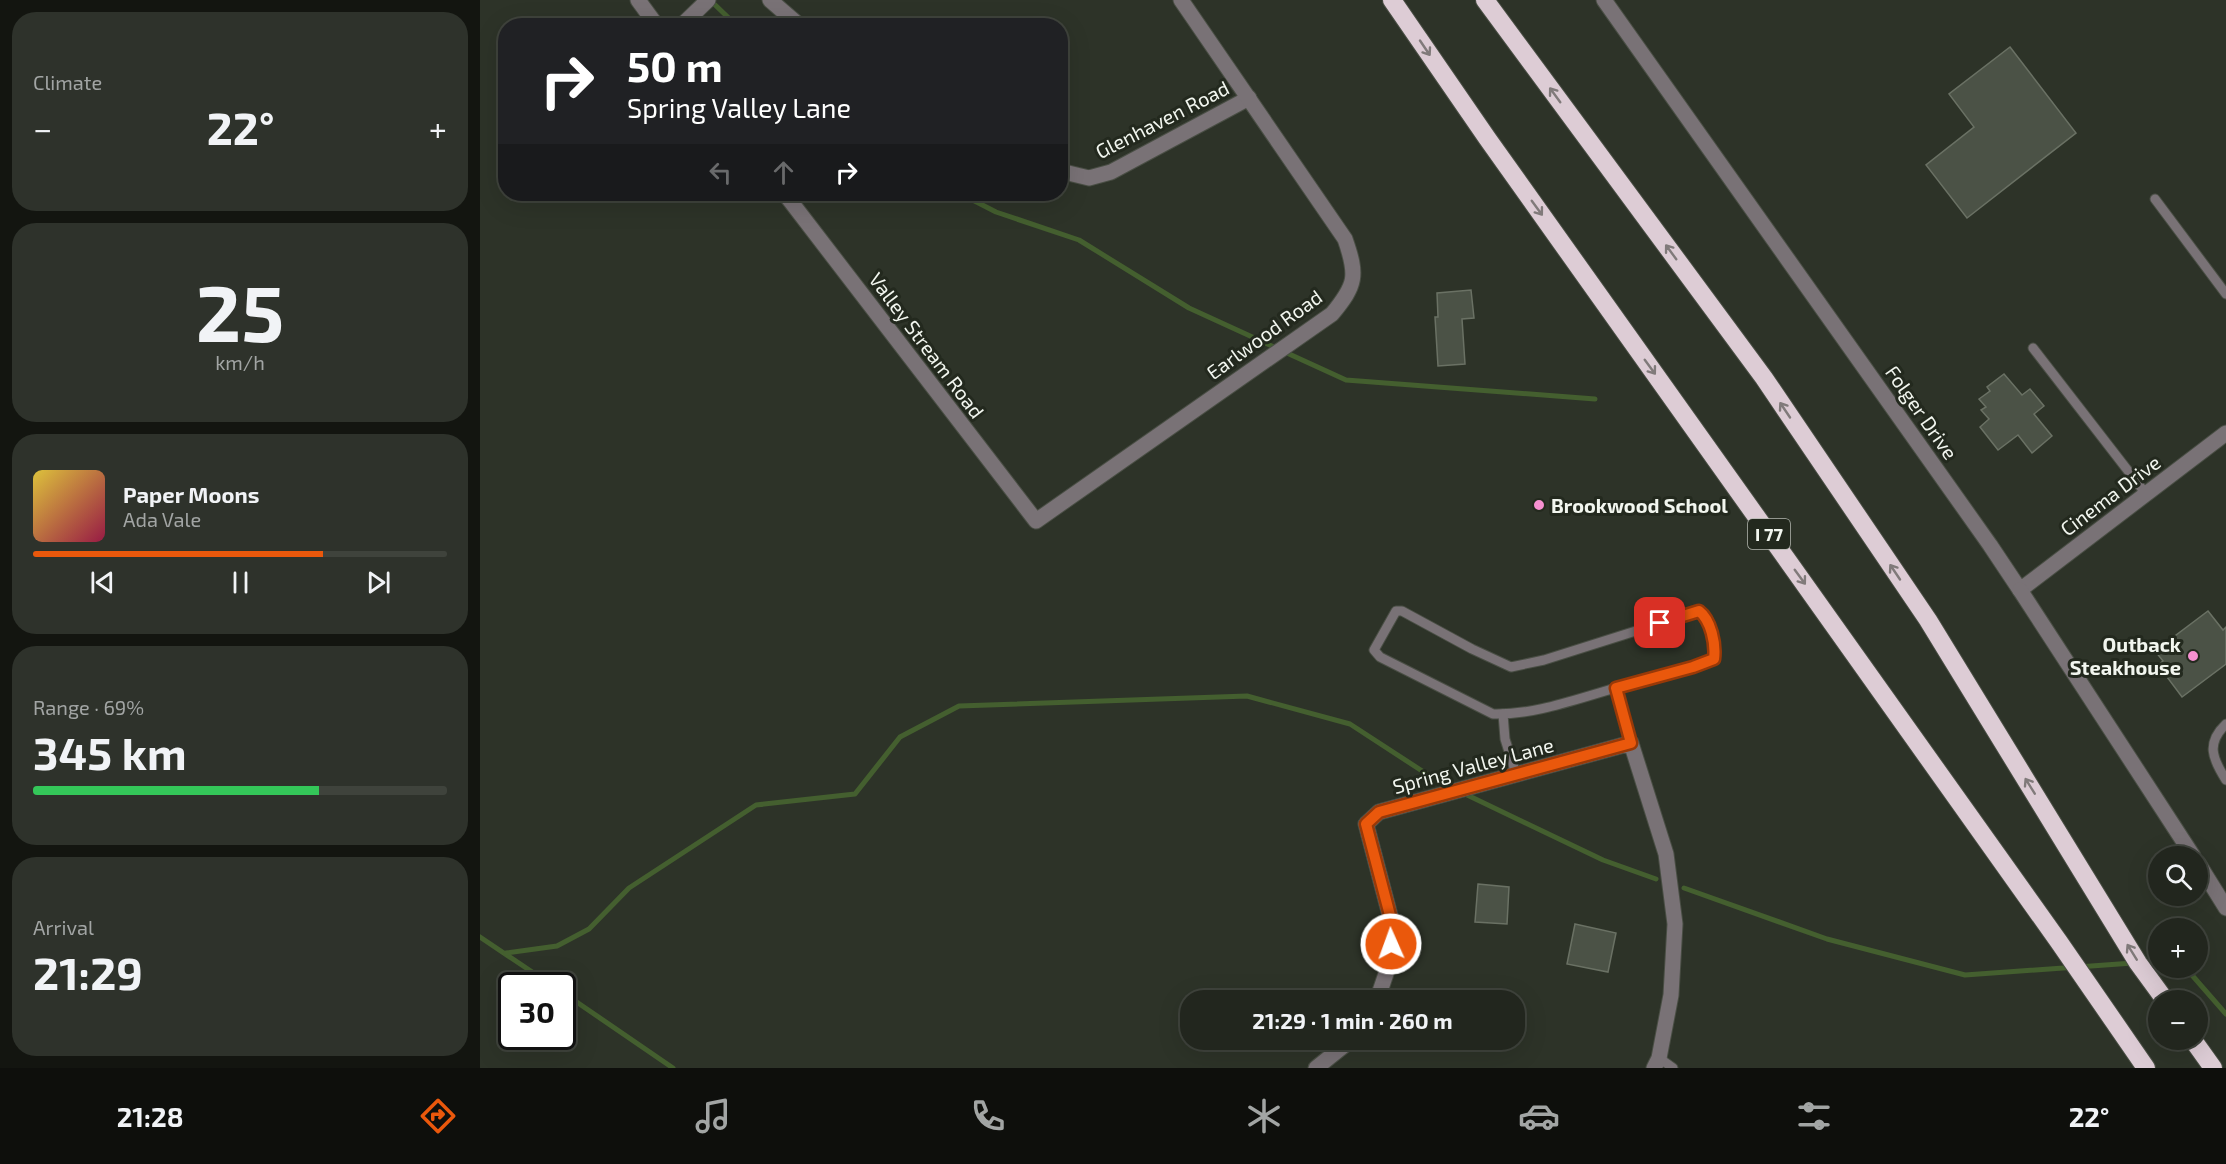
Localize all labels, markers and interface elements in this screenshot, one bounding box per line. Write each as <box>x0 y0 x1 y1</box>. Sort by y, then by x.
text: 50 m <box>627 40 723 90</box>
one-way arrow <box>1419 40 1431 56</box>
icon: right <box>528 42 606 120</box>
text: Climate <box>33 70 102 94</box>
street label: Glenhaven Road <box>1091 75 1233 163</box>
one-way arrow <box>1549 88 1562 104</box>
text: Spring Valley Lane <box>627 91 851 123</box>
text: 22° <box>207 100 274 154</box>
text: − <box>33 108 52 148</box>
text: + <box>429 108 447 148</box>
icon: left <box>704 156 737 189</box>
icon: ahead <box>767 156 800 189</box>
icon: right <box>830 156 863 189</box>
one-way arrow <box>1531 200 1543 216</box>
one-way arrow <box>1665 245 1677 261</box>
text: 25 <box>196 264 284 358</box>
street label: Valley Stream Road <box>864 267 990 423</box>
street label: Earlwood Road <box>1202 284 1326 384</box>
text: km/h <box>215 350 265 374</box>
one-way arrow <box>1644 358 1656 374</box>
street label: Folger Drive <box>1881 360 1963 464</box>
one-way arrow <box>1779 403 1791 419</box>
street label: Cinema Drive <box>2055 450 2165 540</box>
text: Paper Moons <box>123 481 259 507</box>
place label: Brookwood School <box>1551 493 1728 517</box>
marker: Brookwood School <box>1532 498 1546 512</box>
text: Ada Vale <box>123 507 201 531</box>
road number: I 77 <box>1748 519 1790 549</box>
one-way arrow <box>1889 564 1901 580</box>
icon: previous <box>86 566 119 599</box>
icon: pause <box>224 566 257 599</box>
icon: next <box>362 566 395 599</box>
one-way arrow <box>1794 568 1806 584</box>
pin <box>1634 597 1685 648</box>
icon: arrive <box>1643 606 1676 639</box>
place label: Outback Steakhouse <box>2070 632 2182 679</box>
marker: Outback Steakhouse <box>2186 649 2200 663</box>
text: Range · 69% <box>33 695 144 719</box>
text: 345 km <box>33 725 187 779</box>
street label: Spring Valley Lane <box>1390 732 1556 798</box>
one-way arrow <box>2023 778 2035 795</box>
map controls <box>2148 846 2208 1050</box>
button: search <box>2148 846 2208 906</box>
position arrow <box>1359 912 1423 976</box>
text: Arrival <box>33 915 94 939</box>
button: + <box>2148 918 2208 978</box>
one-way arrow <box>2125 944 2138 961</box>
text: 21:29 <box>33 945 143 999</box>
speed limit sign: 30 <box>498 972 576 1050</box>
button: − <box>2148 990 2208 1050</box>
text: 21:29 · 1 min · 260 m <box>1252 1007 1453 1033</box>
icon: directions <box>417 1095 459 1137</box>
icon: music <box>692 1095 734 1137</box>
icon: phone <box>967 1095 1009 1137</box>
icon: climate <box>1243 1095 1285 1137</box>
icon: car <box>1518 1095 1560 1137</box>
icon: filters <box>1793 1095 1835 1137</box>
text: 21:28 <box>117 1100 183 1132</box>
text: 22° <box>2069 1100 2109 1132</box>

